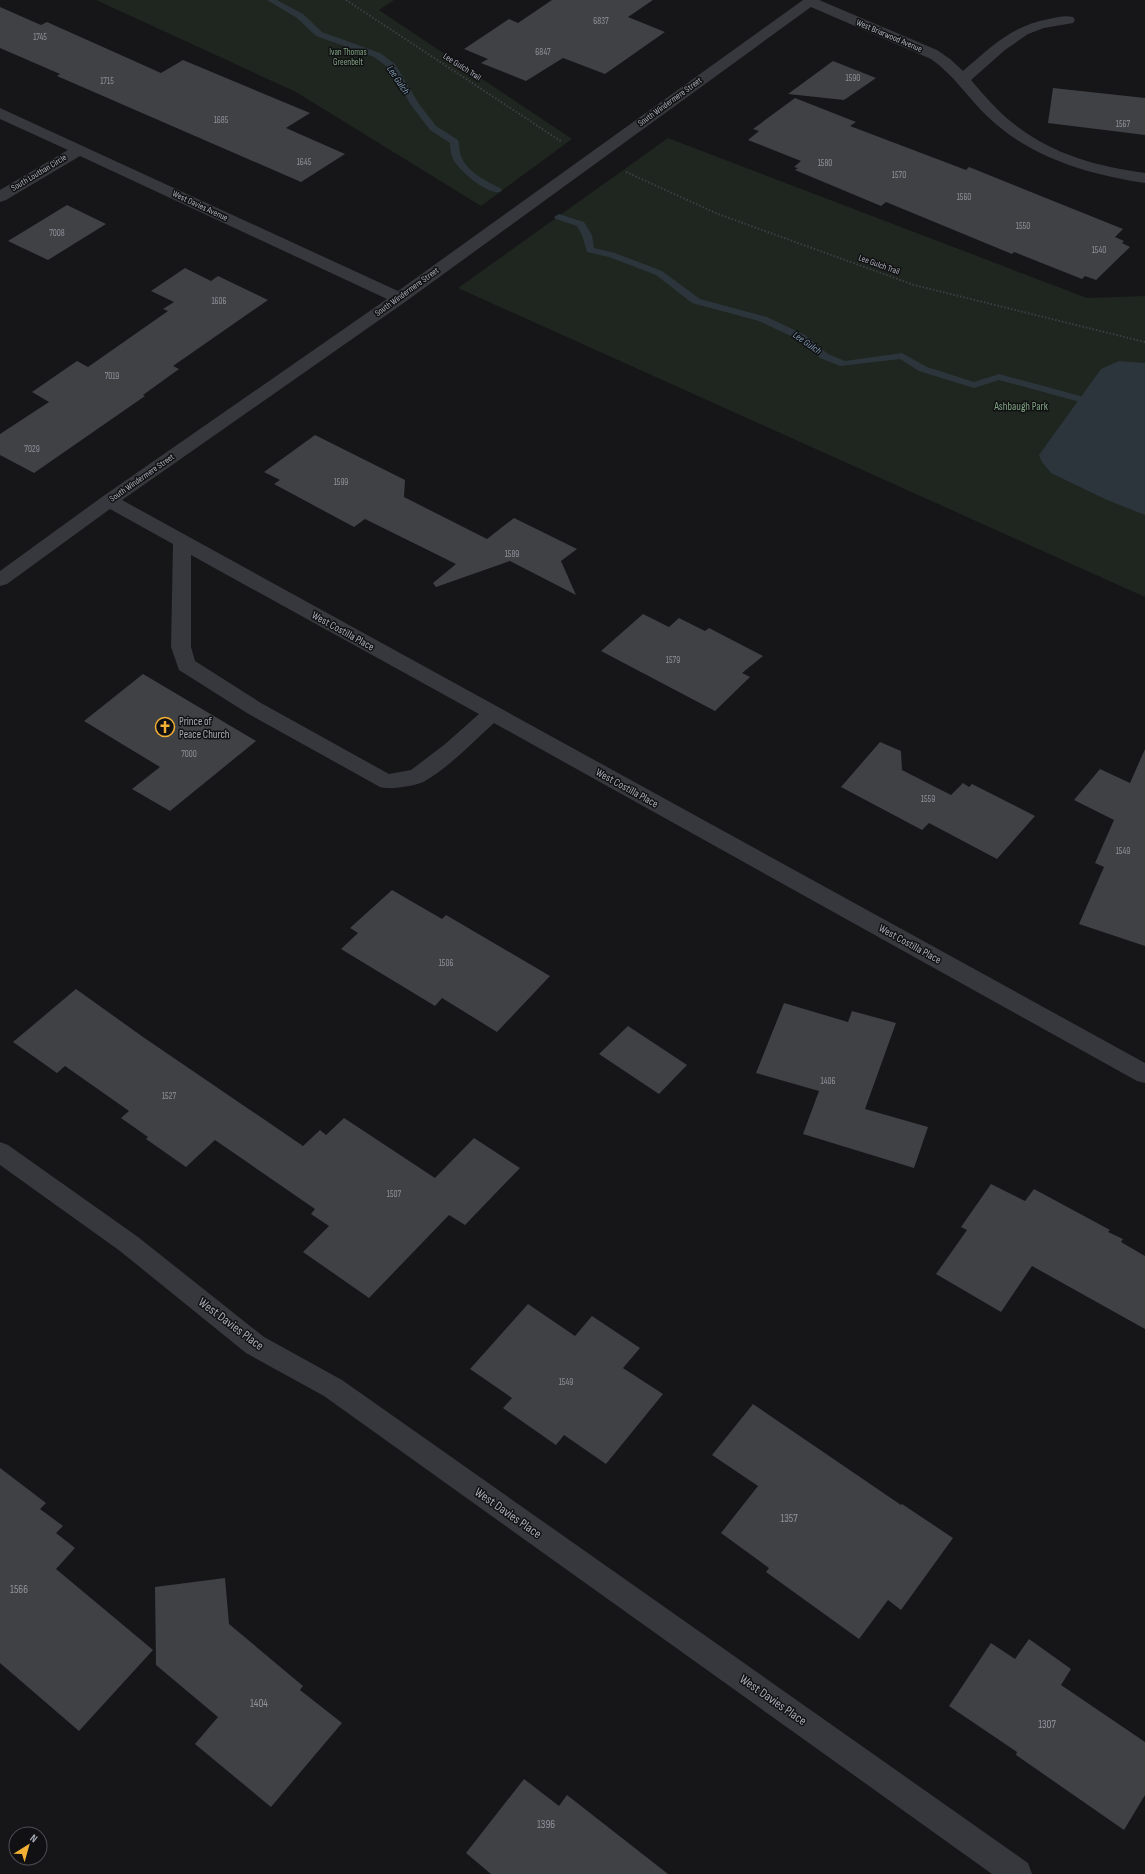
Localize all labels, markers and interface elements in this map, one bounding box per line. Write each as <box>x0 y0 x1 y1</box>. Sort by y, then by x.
house number: 6837 <box>593 16 609 27</box>
street label: West Briarwood Avenue <box>854 17 924 55</box>
house number: 1745 <box>33 32 47 43</box>
park label: Ivan Thomas Greenbelt <box>329 47 367 68</box>
house number: 6847 <box>535 47 551 58</box>
street label: Lee Gulch Trail <box>441 51 483 83</box>
water label: Lee Gulch <box>384 63 412 97</box>
house number: 1590 <box>846 73 860 84</box>
street label: South Windermere Street <box>636 75 704 129</box>
house number: 1715 <box>100 76 114 87</box>
house number: 1685 <box>214 115 229 126</box>
house number: 1567 <box>1116 119 1131 130</box>
street label: South Louthan Circle <box>9 152 69 194</box>
house number: 1645 <box>297 157 312 168</box>
house number: 1580 <box>818 158 832 169</box>
house number: 1570 <box>892 170 906 181</box>
street label: West Davies Avenue <box>171 188 230 224</box>
house number: 1560 <box>957 192 971 203</box>
house number: 1550 <box>1016 221 1030 232</box>
house number: 7008 <box>49 228 65 239</box>
house number: 1540 <box>1092 245 1106 256</box>
street label: Lee Gulch Trail <box>857 252 901 278</box>
street label: South Windermere Street <box>373 265 441 319</box>
house number: 1606 <box>211 296 227 307</box>
water label: Lee Gulch <box>791 329 823 357</box>
house number: 7019 <box>105 371 119 382</box>
park label: Ashbaugh Park <box>993 400 1049 413</box>
house number: 7029 <box>24 444 40 455</box>
street label: South Windermere Street <box>107 451 177 504</box>
house number: 1599 <box>334 477 348 488</box>
house number: 1589 <box>505 549 519 560</box>
street label: West Costilla Place <box>310 608 376 654</box>
house number: 1579 <box>666 655 680 666</box>
place label: Prince of Peace Church <box>179 715 230 741</box>
church icon: Prince of Peace Church <box>154 716 176 738</box>
house number: 7000 <box>181 749 197 760</box>
street label: West Costilla Place <box>594 765 660 811</box>
house number: 1559 <box>921 794 935 805</box>
house number: 1549 <box>1116 846 1130 857</box>
street label: West Costilla Place <box>877 921 943 967</box>
house number: 1506 <box>439 958 453 969</box>
house number: 1406 <box>821 1076 835 1087</box>
house number: 1527 <box>162 1091 176 1102</box>
house number: 1507 <box>387 1189 402 1200</box>
street label: West Davies Place <box>195 1294 267 1354</box>
house number: 1549 <box>559 1377 573 1388</box>
street label: West Davies Place <box>471 1484 545 1542</box>
house number: 1357 <box>780 1512 798 1525</box>
house number: 1566 <box>10 1583 28 1596</box>
street label: West Davies Place <box>736 1671 810 1729</box>
house number: 1404 <box>250 1697 268 1710</box>
house number: 1307 <box>1038 1718 1056 1731</box>
house number: 1396 <box>537 1818 555 1831</box>
north arrow <box>8 1826 48 1866</box>
text: N <box>27 1831 40 1845</box>

